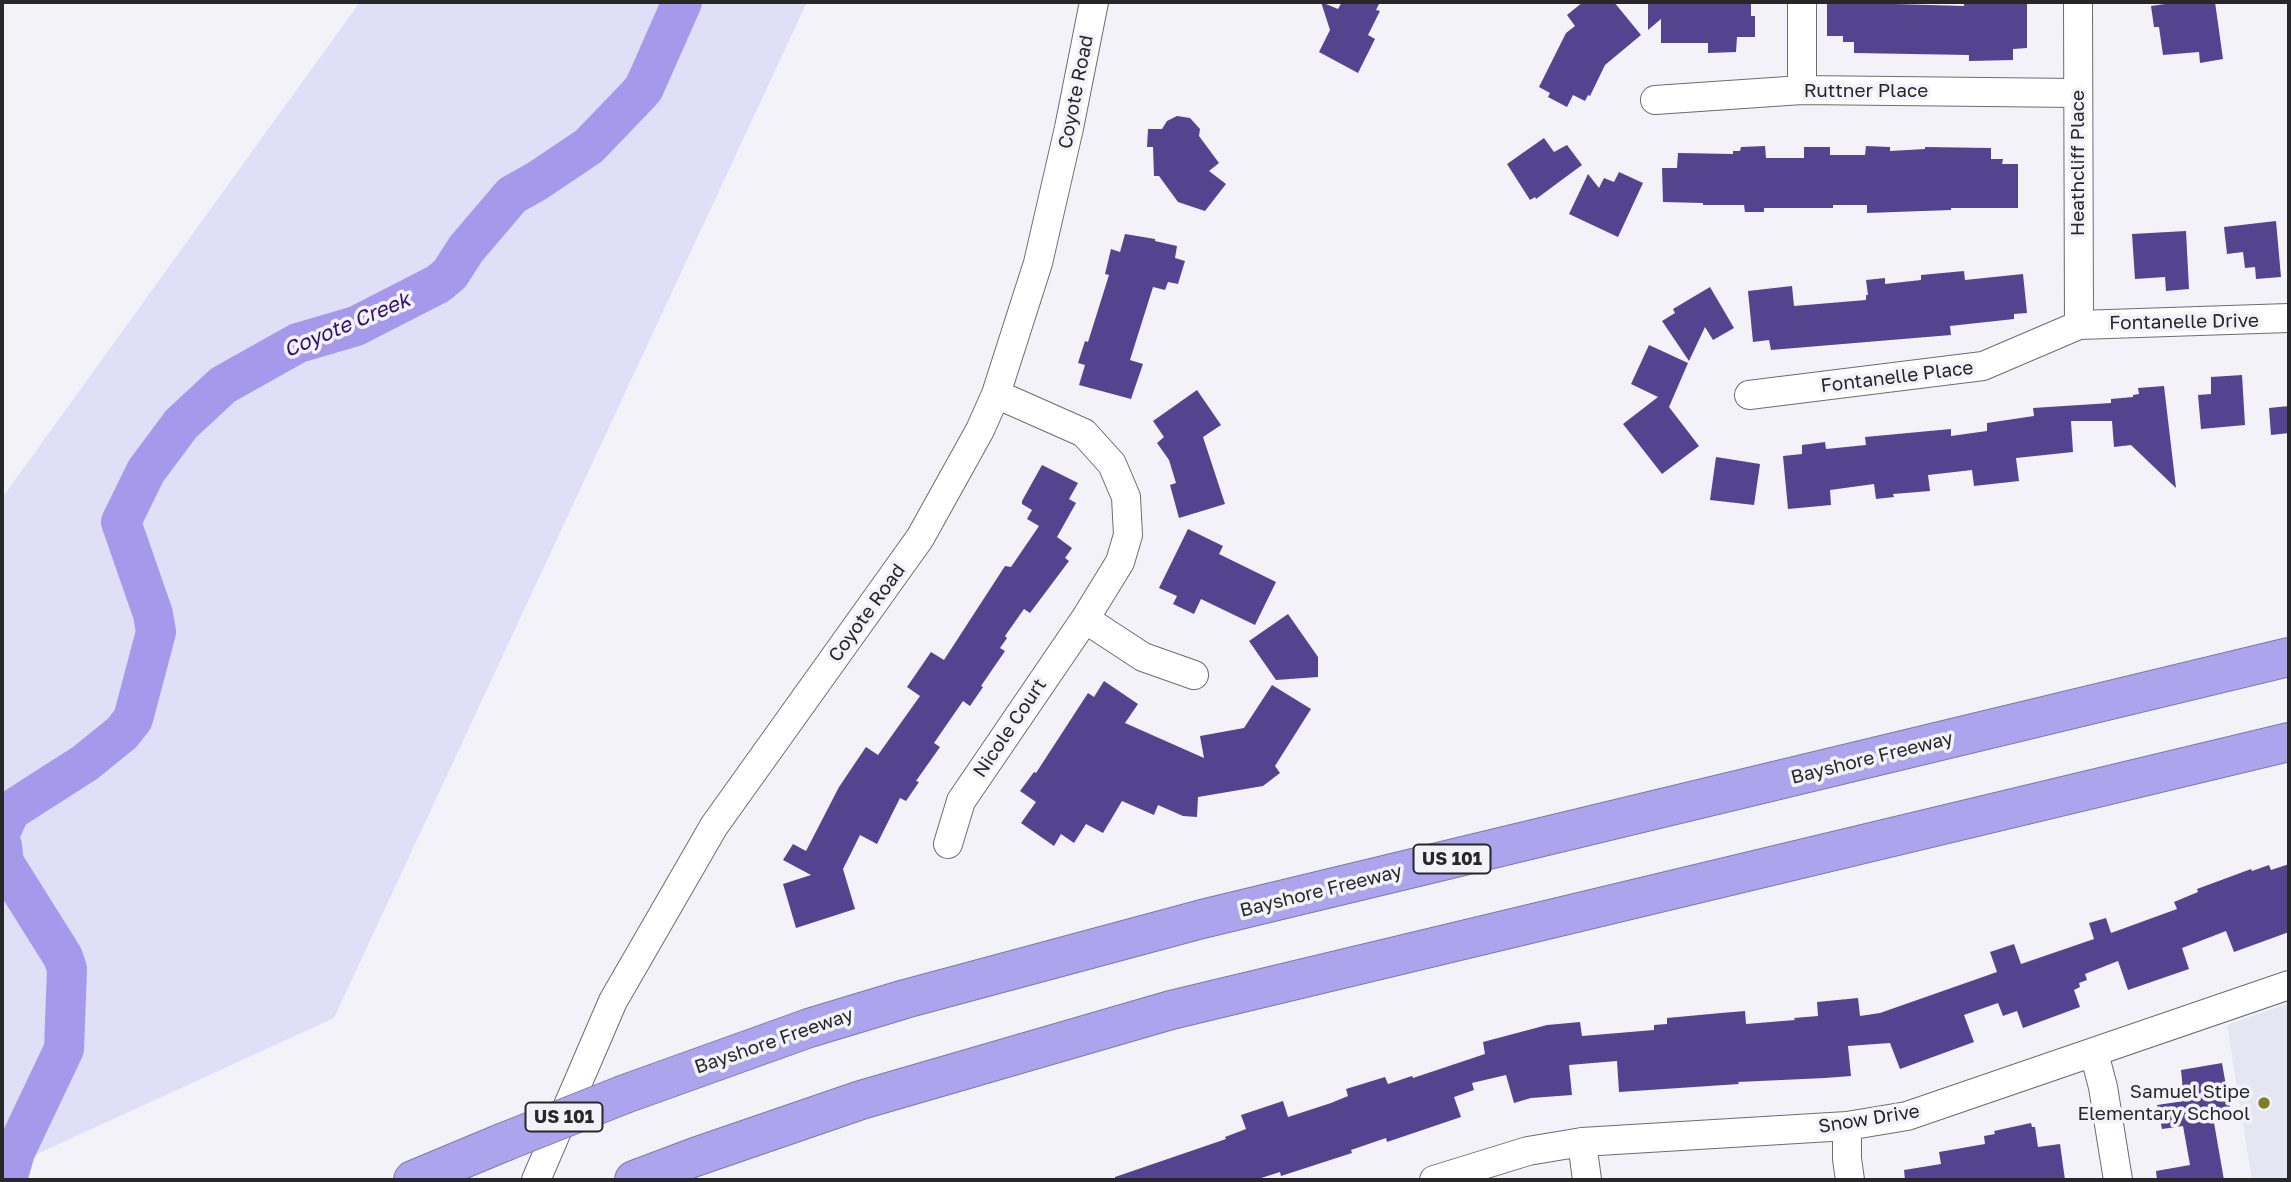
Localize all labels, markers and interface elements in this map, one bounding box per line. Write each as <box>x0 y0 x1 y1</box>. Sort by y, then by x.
street label: Coyote Road <box>1054 33 1098 151</box>
street label: Ruttner Place <box>1804 80 1928 102</box>
street label: Heathcliff Place <box>2067 90 2089 236</box>
water label: Coyote Creek <box>280 287 414 363</box>
street label: Fontanelle Drive <box>2109 309 2259 335</box>
street label: Fontanelle Place <box>1819 356 1975 398</box>
street label: Coyote Road <box>824 560 910 666</box>
street label: Nicole Court <box>969 674 1051 782</box>
street label: Bayshore Freeway <box>1789 727 1955 789</box>
road number: US 101 <box>1414 844 1490 874</box>
street label: Bayshore Freeway <box>1238 860 1404 922</box>
street label: Bayshore Freeway <box>692 1003 856 1079</box>
place label: Samuel Stipe Elementary School <box>2077 1081 2250 1125</box>
marker: Samuel Stipe Elementary School <box>2256 1095 2272 1111</box>
street label: Snow Drive <box>1817 1100 1921 1138</box>
road number: US 101 <box>526 1102 602 1132</box>

